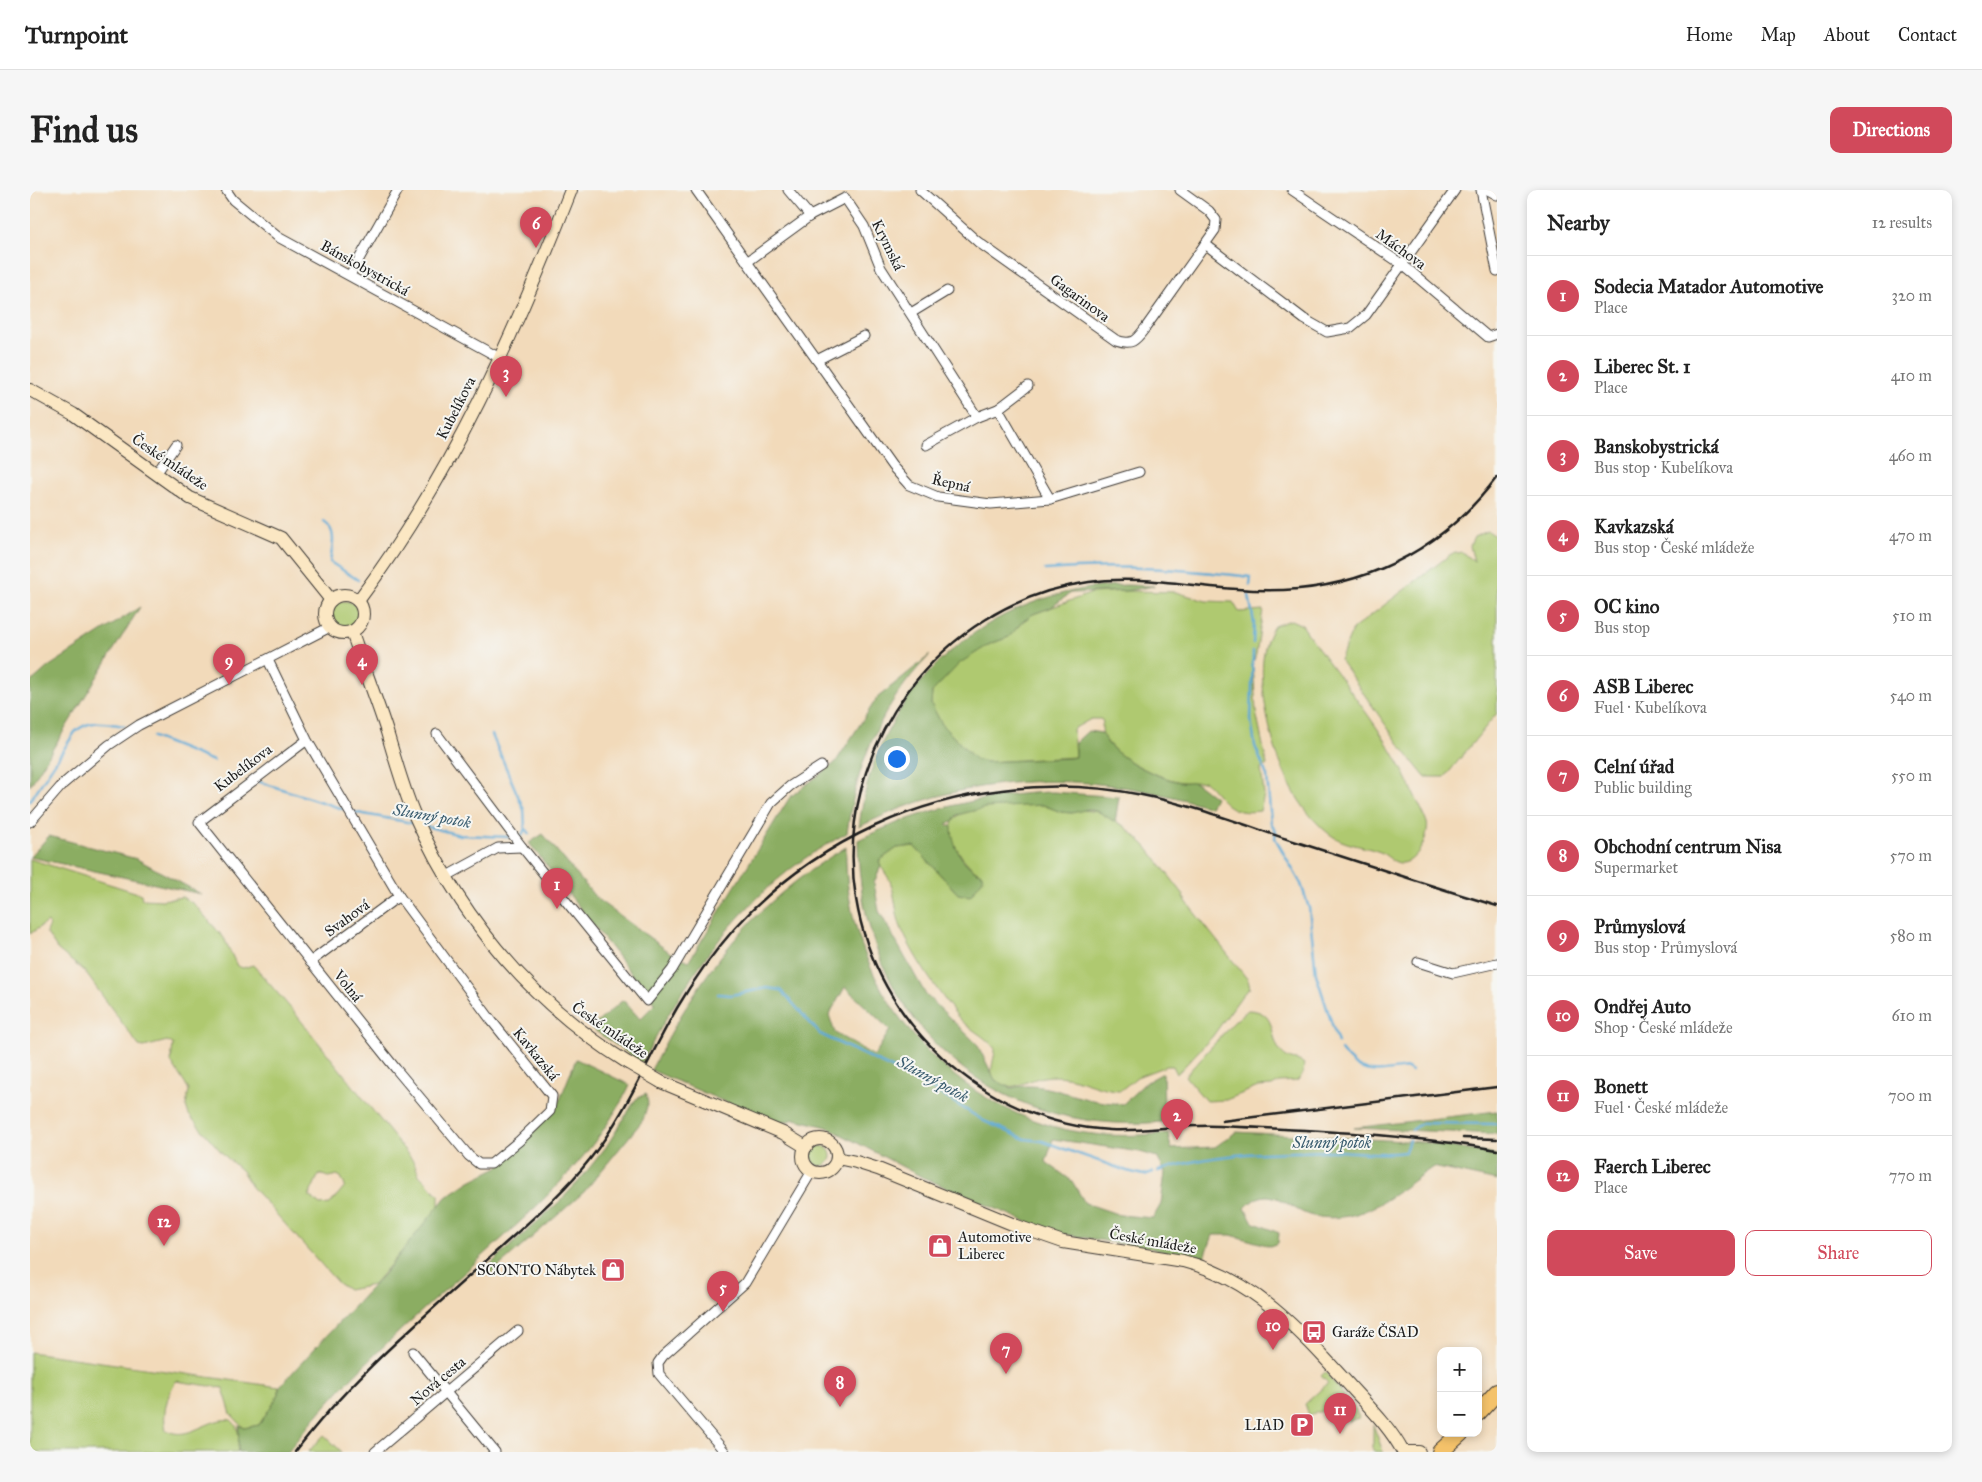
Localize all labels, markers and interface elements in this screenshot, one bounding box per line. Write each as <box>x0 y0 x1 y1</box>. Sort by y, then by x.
text: Turnpoint <box>25 20 128 50</box>
text: Home <box>1686 24 1733 46</box>
text: Map <box>1761 24 1796 46</box>
text: About <box>1824 24 1870 46</box>
text: Contact <box>1898 24 1957 46</box>
button: Directions <box>1830 107 1952 153</box>
text: Find us <box>30 109 138 152</box>
pin: 6 <box>520 207 552 248</box>
text: Nearby <box>1547 210 1610 236</box>
text: 12 results <box>1872 213 1932 232</box>
street label: Krymská <box>868 216 908 274</box>
street label: Máchova <box>1372 225 1430 274</box>
street label: Bánskobystrická <box>318 236 413 300</box>
street label: Gagarinova <box>1047 270 1114 326</box>
text: Sodecia Matador Automotive <box>1594 275 1823 298</box>
text: 1 <box>1560 286 1566 305</box>
text: 320 m <box>1892 286 1932 305</box>
text: Place <box>1594 298 1628 317</box>
text: Liberec St. 1 <box>1594 355 1691 378</box>
pin: 3 <box>490 356 522 397</box>
text: 2 <box>1559 366 1567 385</box>
text: 410 m <box>1891 366 1932 385</box>
street label: Kubelíkova <box>433 373 480 442</box>
text: Place <box>1594 378 1628 397</box>
street label: České mládeže <box>128 429 212 494</box>
text: Banskobystrická <box>1594 435 1719 458</box>
text: 3 <box>1560 446 1566 465</box>
text: 460 m <box>1889 446 1932 465</box>
text: Bus stop · Kubelíkova <box>1594 458 1733 477</box>
street label: Řepná <box>930 469 973 496</box>
text: Kavkazská <box>1594 515 1674 538</box>
text: 4 <box>1559 526 1567 545</box>
text: 470 m <box>1889 526 1932 545</box>
text: Bus stop · České mládeže <box>1594 538 1755 557</box>
text: OC kino <box>1594 595 1660 618</box>
text: 5 <box>1559 606 1567 625</box>
text: 510 m <box>1892 606 1932 625</box>
text: Bus stop <box>1594 618 1650 637</box>
pin: 9 <box>213 644 245 685</box>
pin: 4 <box>346 644 378 685</box>
text: ASB Liberec <box>1594 675 1694 698</box>
text: 6 <box>1559 686 1567 705</box>
text: 540 m <box>1890 686 1932 705</box>
text: Fuel · Kubelíkova <box>1594 698 1707 717</box>
street label: Kubelíkova <box>210 740 276 796</box>
your location <box>884 746 910 772</box>
text: Celní úřad <box>1594 755 1674 778</box>
text: 7 <box>1559 766 1567 785</box>
text: 550 m <box>1891 766 1932 785</box>
text: Public building <box>1594 778 1692 797</box>
water label: Slunný potok <box>390 800 473 833</box>
text: Obchodní centrum Nisa <box>1594 835 1782 858</box>
text: 8 <box>1559 846 1567 865</box>
text: 570 m <box>1890 846 1932 865</box>
text: Supermarket <box>1594 858 1678 877</box>
pin: 1 <box>541 868 573 909</box>
street label: Svahová <box>321 895 374 940</box>
text: Průmyslová <box>1594 915 1685 938</box>
text: 9 <box>1559 926 1567 945</box>
text: 580 m <box>1890 926 1932 945</box>
text: Bus stop · Průmyslová <box>1594 938 1737 957</box>
street label: Volná <box>329 966 367 1006</box>
text: Ondřej Auto <box>1594 995 1691 1018</box>
street label: České mládeže <box>568 997 652 1062</box>
text: 10 <box>1555 1006 1571 1025</box>
text: 610 m <box>1891 1006 1932 1025</box>
text: Shop · České mládeže <box>1594 1018 1733 1037</box>
street label: Kavkazská <box>509 1024 563 1085</box>
water label: Slunný potok <box>893 1051 972 1107</box>
text: Bonett <box>1594 1075 1648 1098</box>
text: 11 <box>1557 1086 1569 1105</box>
text: 700 m <box>1888 1086 1932 1105</box>
text: Fuel · České mládeže <box>1594 1098 1728 1117</box>
pin: 2 <box>1161 1099 1193 1140</box>
water label: Slunný potok <box>1292 1133 1371 1153</box>
text: Faerch Liberec <box>1594 1155 1711 1178</box>
text: 12 <box>1556 1166 1570 1185</box>
text: 770 m <box>1889 1166 1932 1185</box>
text: Place <box>1594 1178 1628 1197</box>
pin: 12 <box>148 1205 180 1246</box>
street label: České mládeže <box>1108 1223 1198 1258</box>
place label: Automotive Liberec <box>957 1228 1032 1263</box>
button: Save <box>1547 1230 1735 1276</box>
button: Share <box>1745 1230 1932 1276</box>
shop icon: Automotive Liberec <box>927 1233 953 1259</box>
shop icon: SCONTO Nábytek <box>600 1257 626 1283</box>
place label: SCONTO Nábytek <box>477 1261 596 1279</box>
pin: 5 <box>707 1271 739 1312</box>
pin: 10 <box>1257 1309 1289 1350</box>
bus stop icon: Garáže ČSAD <box>1301 1319 1327 1345</box>
place label: Garáže ČSAD <box>1332 1322 1419 1341</box>
pin: 7 <box>990 1333 1022 1374</box>
map controls <box>1437 1347 1482 1437</box>
button: + <box>1437 1347 1482 1392</box>
street label: Nová cesta <box>407 1352 470 1409</box>
pin: 8 <box>824 1366 856 1407</box>
button: − <box>1437 1392 1482 1437</box>
pin: 11 <box>1324 1393 1356 1434</box>
parking icon: LIAD <box>1289 1412 1315 1438</box>
place label: LIAD <box>1245 1416 1284 1434</box>

